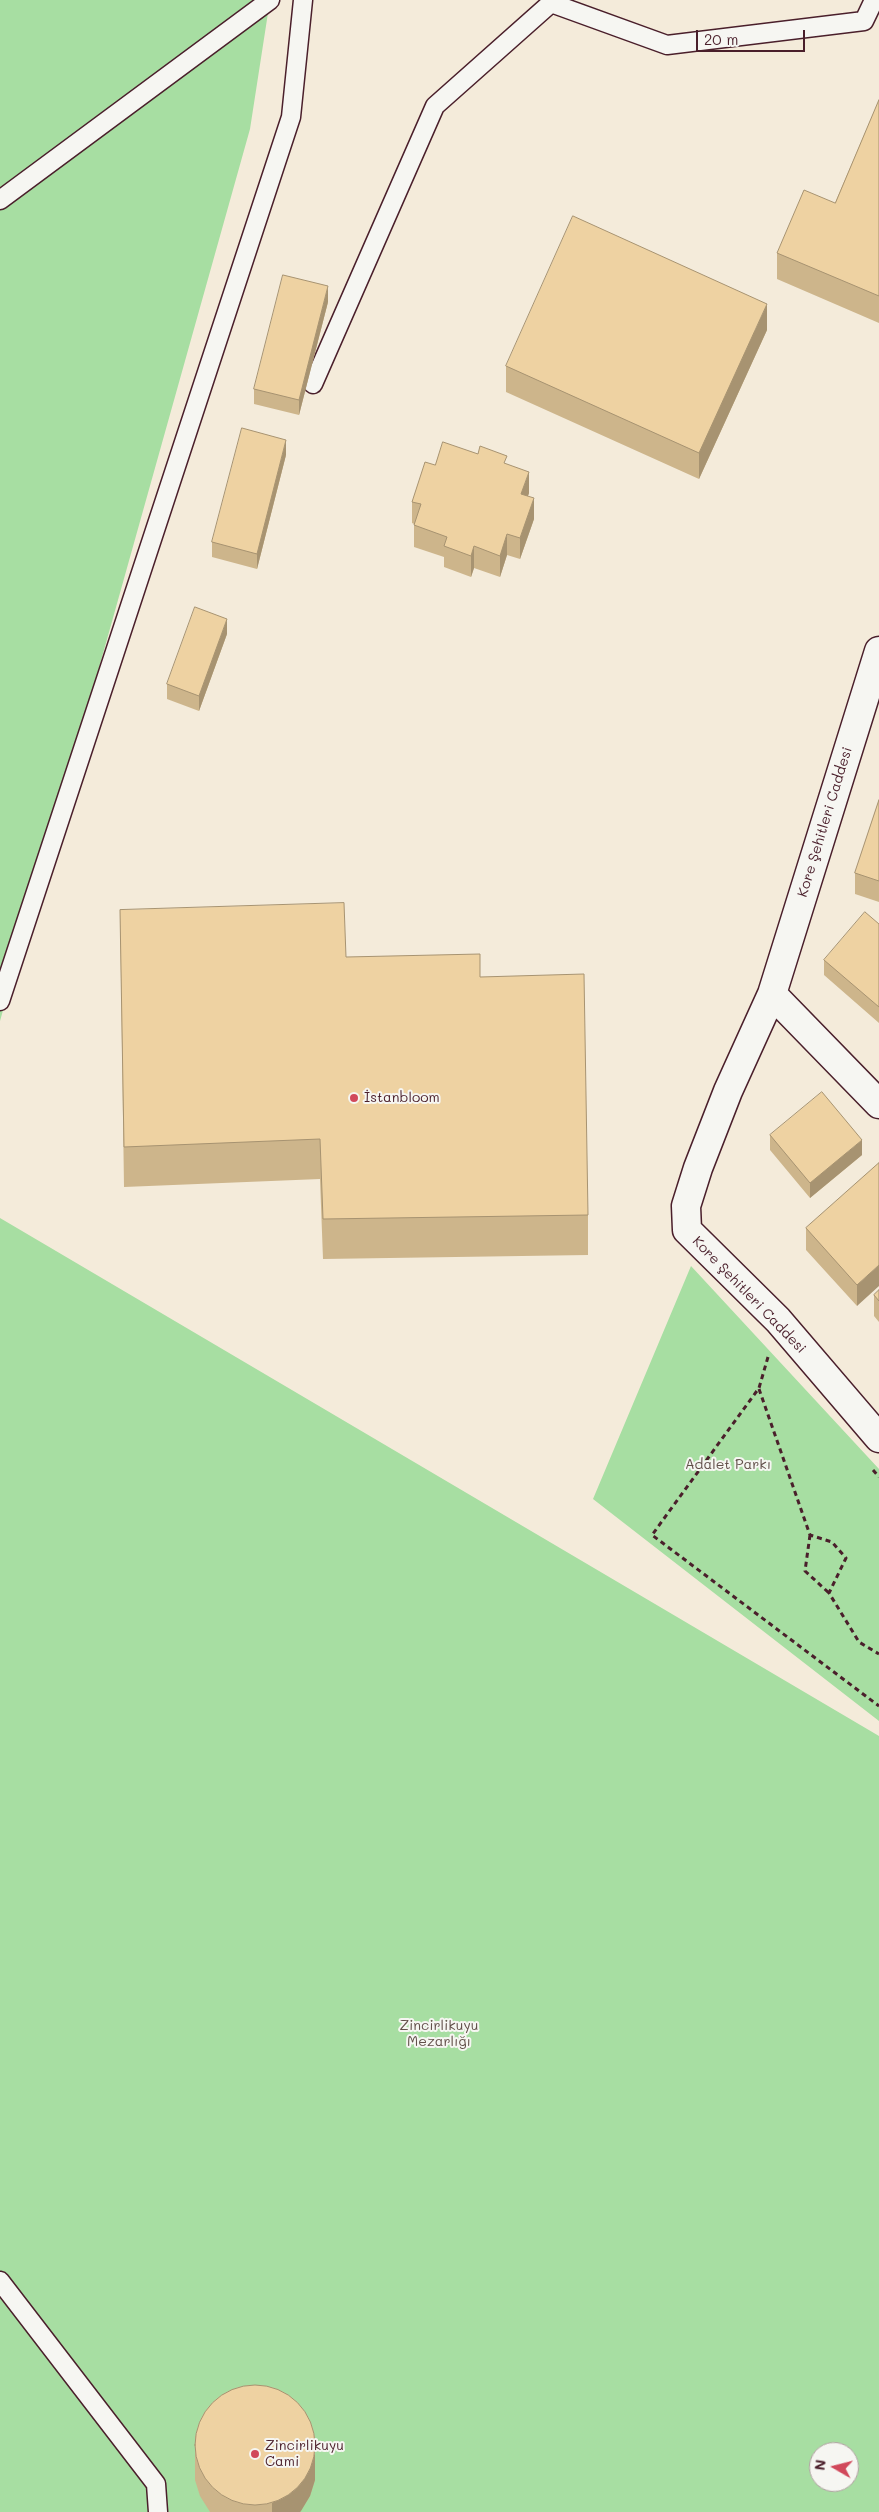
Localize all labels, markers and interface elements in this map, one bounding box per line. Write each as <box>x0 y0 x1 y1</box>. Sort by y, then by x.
scale bar <box>699 20 808 52</box>
text: 20 m <box>704 29 738 49</box>
street label: Kore Şehitleri Caddesi <box>794 745 856 899</box>
place label: İstanbloom <box>364 1090 440 1106</box>
marker: İstanbloom <box>348 1092 360 1104</box>
street label: Kore Şehitleri Caddesi <box>689 1233 809 1357</box>
park label: Adalet Parkı <box>685 1457 771 1473</box>
park label: Zincirlikuyu Mezarlığı <box>400 2018 478 2050</box>
place label: Zincirlikuyu Cami <box>265 2438 344 2470</box>
north arrow <box>809 2442 859 2492</box>
marker: Zincirlikuyu Cami <box>249 2448 261 2460</box>
text: N <box>809 2458 830 2472</box>

